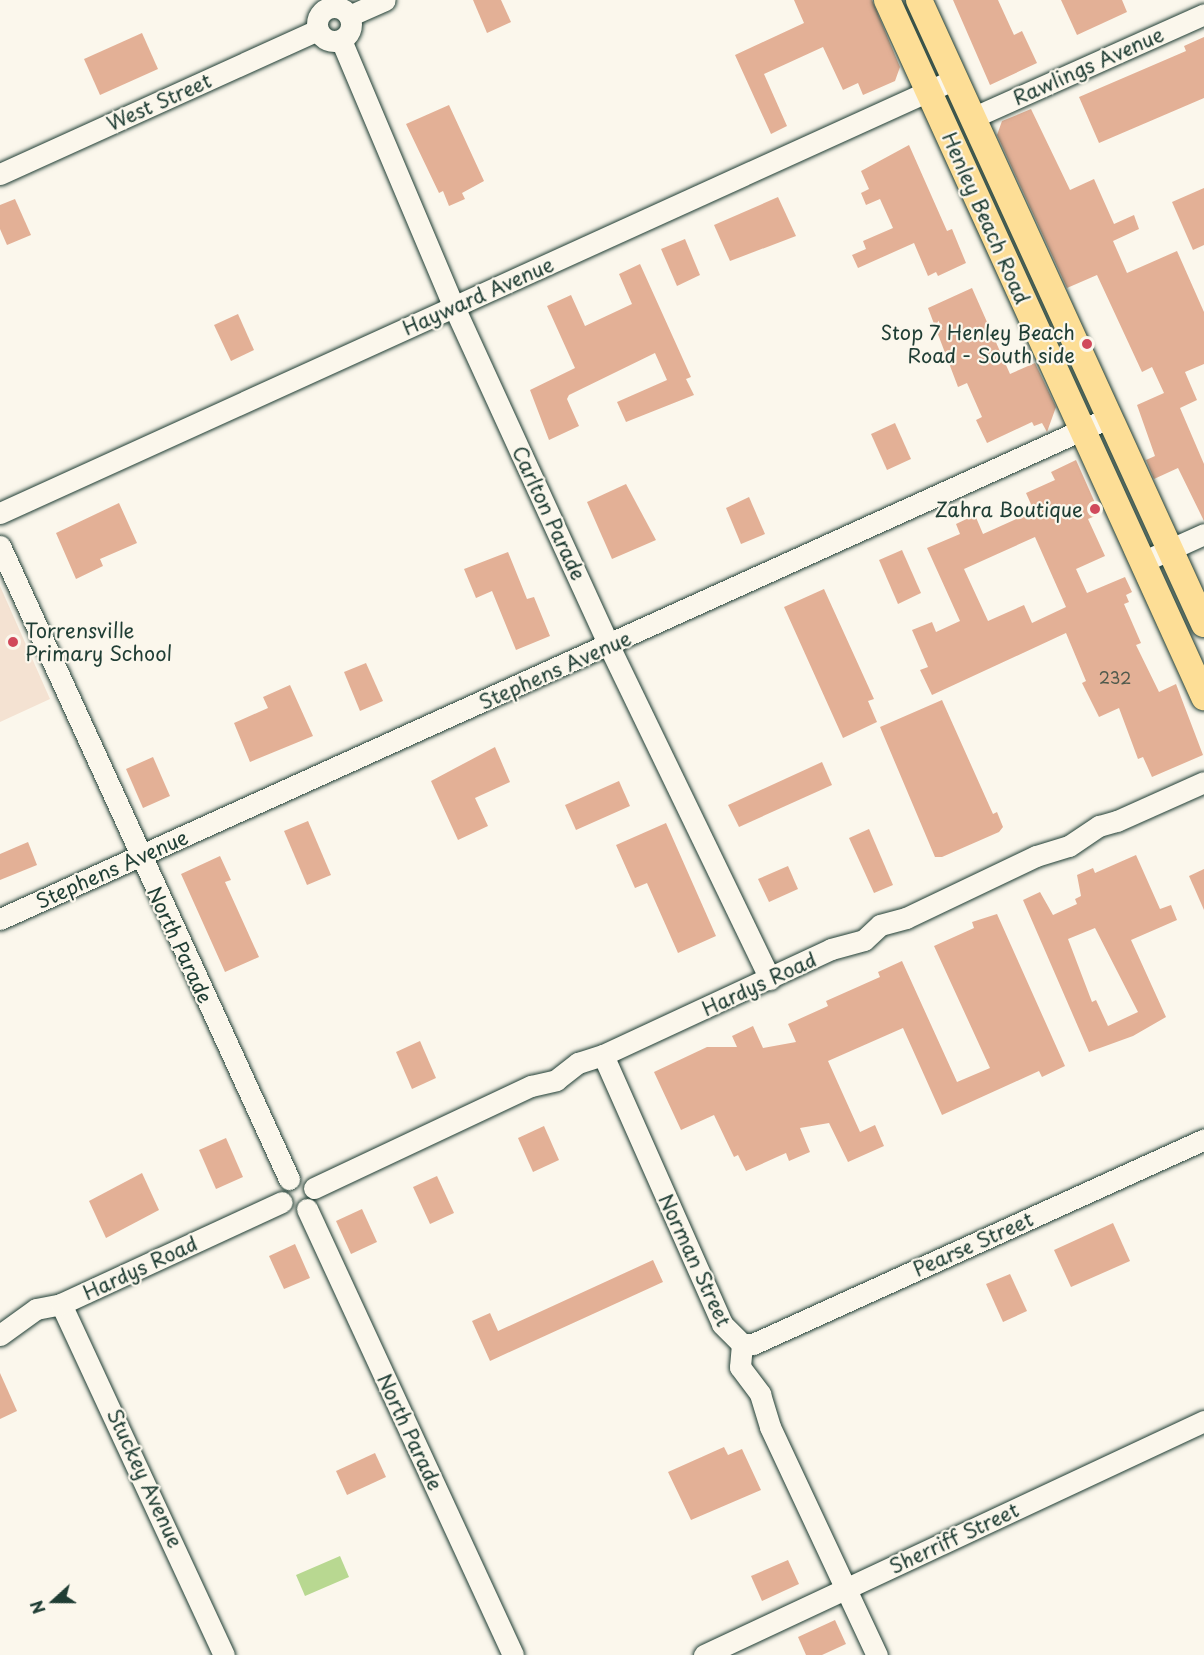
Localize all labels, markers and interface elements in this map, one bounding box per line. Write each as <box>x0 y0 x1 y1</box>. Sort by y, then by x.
street label: Rawlings Avenue <box>1010 22 1166 110</box>
street label: West Street <box>103 68 215 136</box>
street label: Henley Beach Road <box>937 128 1035 308</box>
street label: Hayward Avenue <box>398 252 558 340</box>
place label: Stop 7 Henley Beach Road - South side <box>876 320 1075 367</box>
marker: Stop 7 Henley Beach Road - South side <box>1080 337 1094 351</box>
street label: Carlton Parade <box>507 442 591 584</box>
place label: Zahra Boutique <box>934 497 1083 521</box>
marker: Zahra Boutique <box>1088 502 1102 516</box>
place label: Torrensville Primary School <box>25 618 172 665</box>
street label: Stephens Avenue <box>476 626 634 714</box>
marker: Torrensville Primary School <box>6 635 20 649</box>
house number: 232 <box>1099 667 1131 687</box>
street label: Stephens Avenue <box>33 825 191 913</box>
street label: North Parade <box>142 882 218 1008</box>
street label: Hardys Road <box>698 947 820 1021</box>
street label: Norman Street <box>654 1189 736 1331</box>
street label: Pearse Street <box>909 1207 1037 1281</box>
street label: Hardys Road <box>79 1231 201 1305</box>
street label: North Parade <box>372 1369 448 1495</box>
street label: Stuckey Avenue <box>102 1405 188 1551</box>
street label: Sherriff Street <box>885 1497 1023 1579</box>
north arrow <box>24 1571 84 1631</box>
text: N <box>24 1597 51 1618</box>

